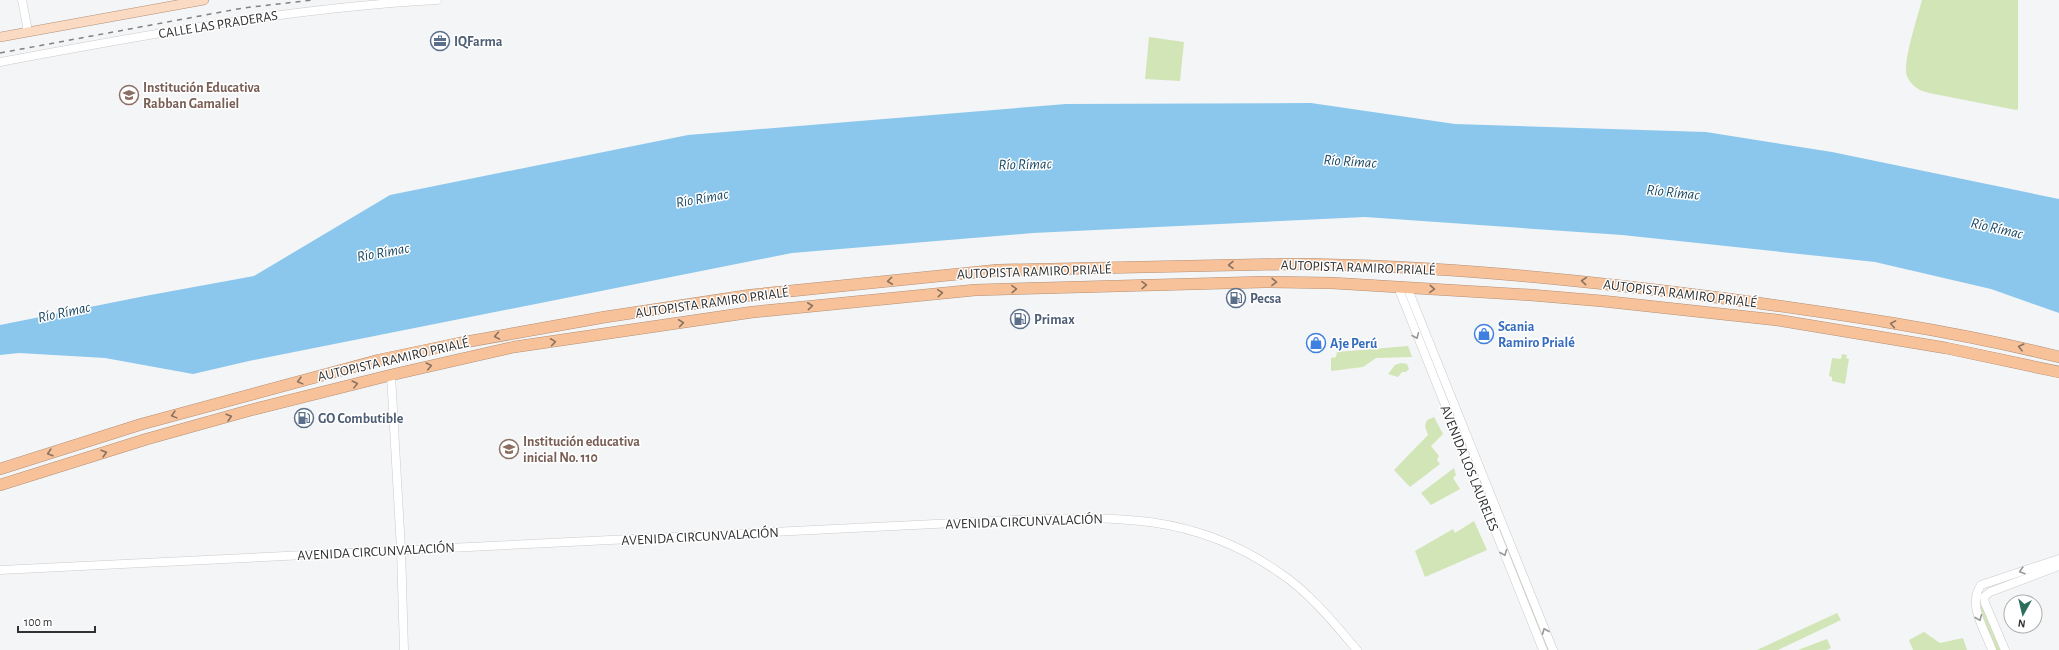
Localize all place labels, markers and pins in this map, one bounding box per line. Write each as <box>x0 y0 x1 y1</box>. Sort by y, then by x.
office icon: IQFarma <box>429 30 451 52</box>
place label: IQFarma <box>454 35 503 49</box>
place label: Institución Educativa Rabban Gamaliel <box>143 81 261 111</box>
school or university icon: Institución Educativa Rabban Gamaliel <box>118 84 140 106</box>
fuel station icon: Pecsa <box>1225 287 1247 309</box>
place label: Pecsa <box>1250 292 1282 306</box>
fuel station icon: Primax <box>1009 308 1031 330</box>
place label: Primax <box>1034 313 1075 327</box>
place label: Scania Ramiro Prialé <box>1498 320 1575 350</box>
shop icon: Scania Ramiro Prialé <box>1473 323 1495 345</box>
shop icon: Aje Perú <box>1305 332 1327 354</box>
place label: Aje Perú <box>1330 337 1378 351</box>
fuel station icon: GO Combutible <box>293 407 315 429</box>
place label: GO Combutible <box>318 412 404 426</box>
place label: Institución educativa inicial No. 110 <box>523 435 640 465</box>
school or university icon: Institución educativa inicial No. 110 <box>498 438 520 460</box>

